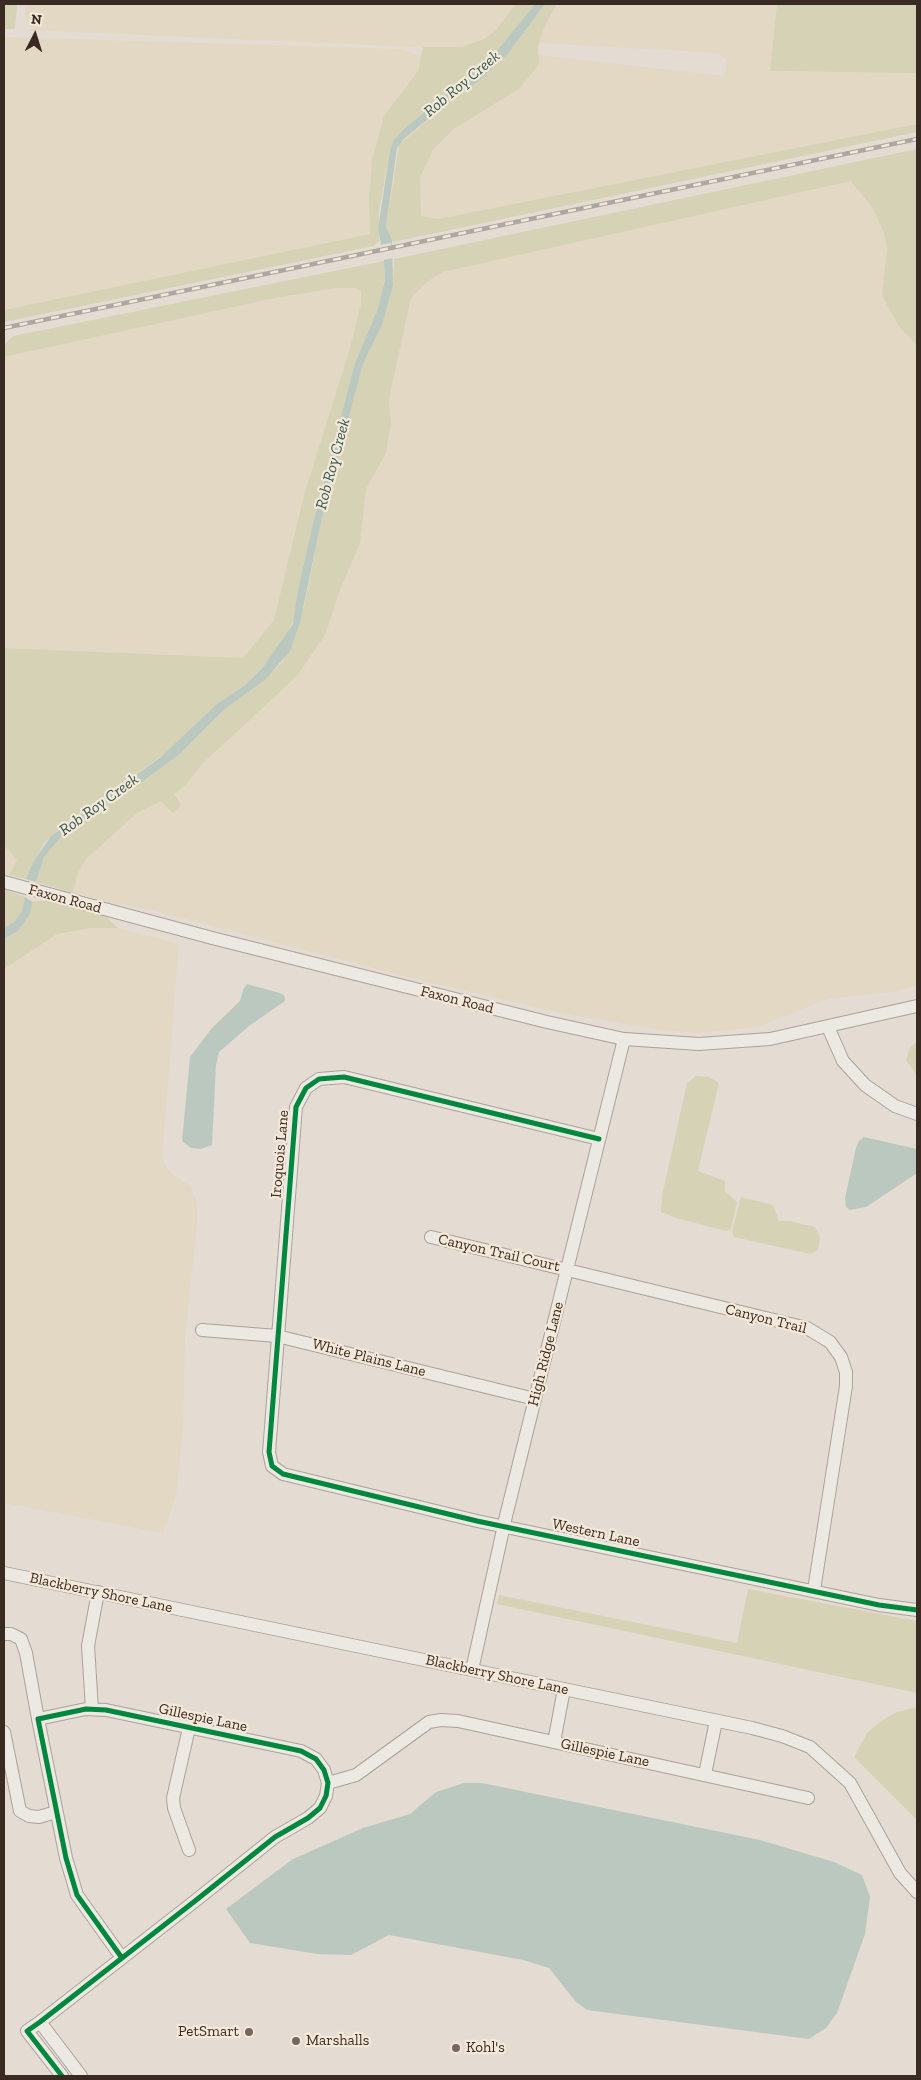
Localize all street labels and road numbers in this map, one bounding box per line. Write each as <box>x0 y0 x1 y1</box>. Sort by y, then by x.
street label: Faxon Road <box>27 881 103 917</box>
street label: Faxon Road <box>419 982 495 1018</box>
street label: Iroquois Lane <box>267 1109 293 1199</box>
street label: Canyon Trail Court <box>436 1230 562 1276</box>
street label: High Ridge Lane <box>524 1300 568 1408</box>
street label: Canyon Trail <box>723 1300 809 1338</box>
street label: White Plains Lane <box>310 1335 428 1381</box>
street label: Western Lane <box>551 1515 641 1551</box>
street label: Blackberry Shore Lane <box>28 1569 174 1617</box>
street label: Blackberry Shore Lane <box>424 1651 570 1699</box>
street label: Gillespie Lane <box>157 1700 249 1736</box>
street label: Gillespie Lane <box>559 1735 651 1771</box>

